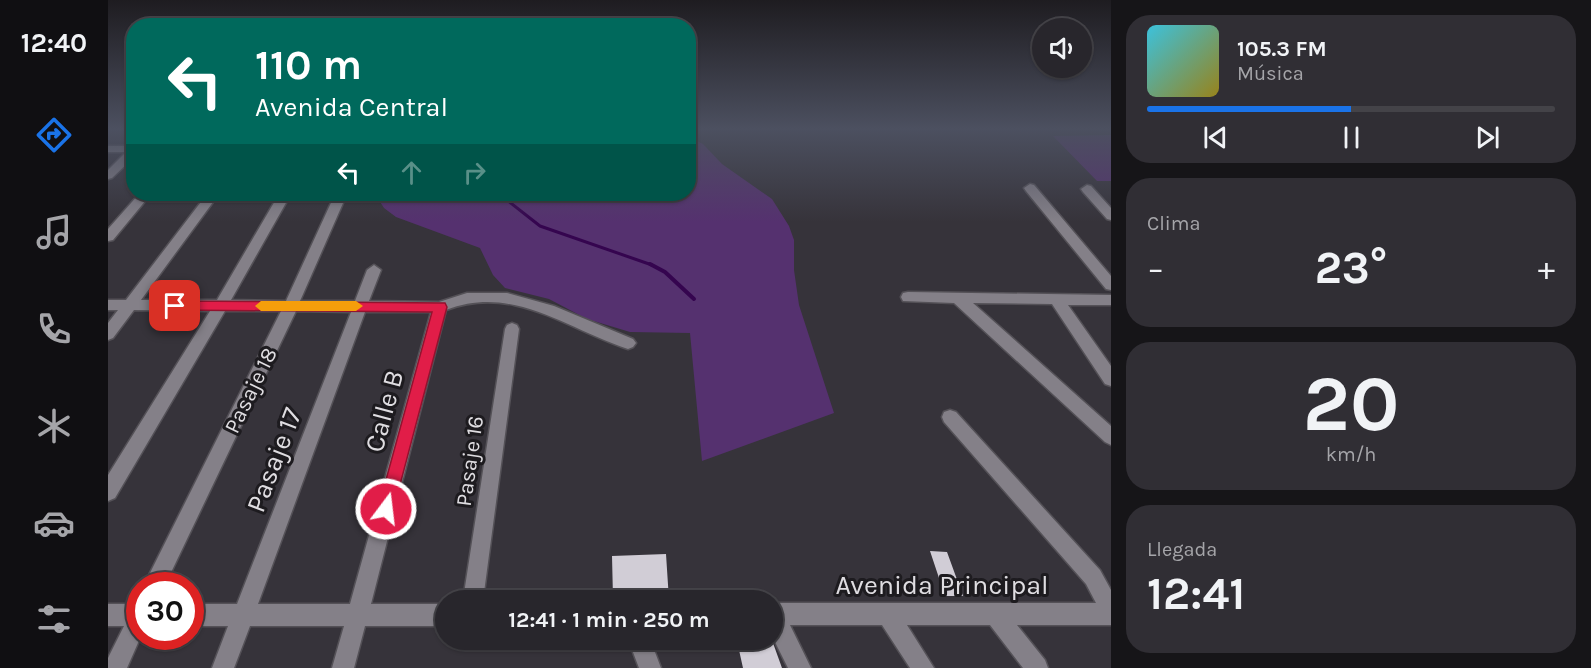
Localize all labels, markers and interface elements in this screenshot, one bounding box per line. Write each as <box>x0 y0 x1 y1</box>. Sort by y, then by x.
map controls <box>1032 18 1092 78</box>
button: sound <box>1032 18 1092 78</box>
text: 12:40 <box>21 27 87 59</box>
text: 105.3 FM <box>1237 36 1327 62</box>
text: 110 m <box>255 40 362 90</box>
icon: left <box>156 42 234 120</box>
text: Música <box>1237 62 1304 85</box>
text: Avenida Central <box>255 91 448 123</box>
icon: directions <box>33 114 75 156</box>
icon: previous <box>1199 121 1232 154</box>
icon: pause <box>1335 121 1368 154</box>
icon: next <box>1471 121 1504 154</box>
icon: left <box>332 156 365 189</box>
icon: ahead <box>395 156 428 189</box>
icon: right <box>458 156 491 189</box>
icon: music <box>33 211 75 253</box>
text: Clima <box>1147 212 1201 235</box>
text: 23° <box>1315 242 1387 294</box>
text: − <box>1147 249 1164 287</box>
text: + <box>1538 249 1555 287</box>
pin <box>149 280 200 331</box>
icon: arrive <box>158 289 191 322</box>
icon: phone <box>33 308 75 350</box>
street label: Pasaje 18 <box>219 343 283 438</box>
text: 20 <box>1303 358 1399 450</box>
street label: Calle B <box>358 366 410 456</box>
street label: Pasaje 17 <box>239 403 309 517</box>
icon: climate <box>33 405 75 447</box>
street label: Pasaje 16 <box>451 414 489 508</box>
text: km/h <box>1326 443 1376 466</box>
position arrow <box>354 477 418 541</box>
icon: car <box>33 502 75 544</box>
text: Llegada <box>1147 538 1217 561</box>
text: 12:41 <box>1147 568 1245 620</box>
street label: Avenida Principal <box>835 569 1049 601</box>
speed limit sign: 30 <box>126 572 204 650</box>
icon: filters <box>33 598 75 640</box>
text: 12:41 · 1 min · 250 m <box>508 607 710 633</box>

